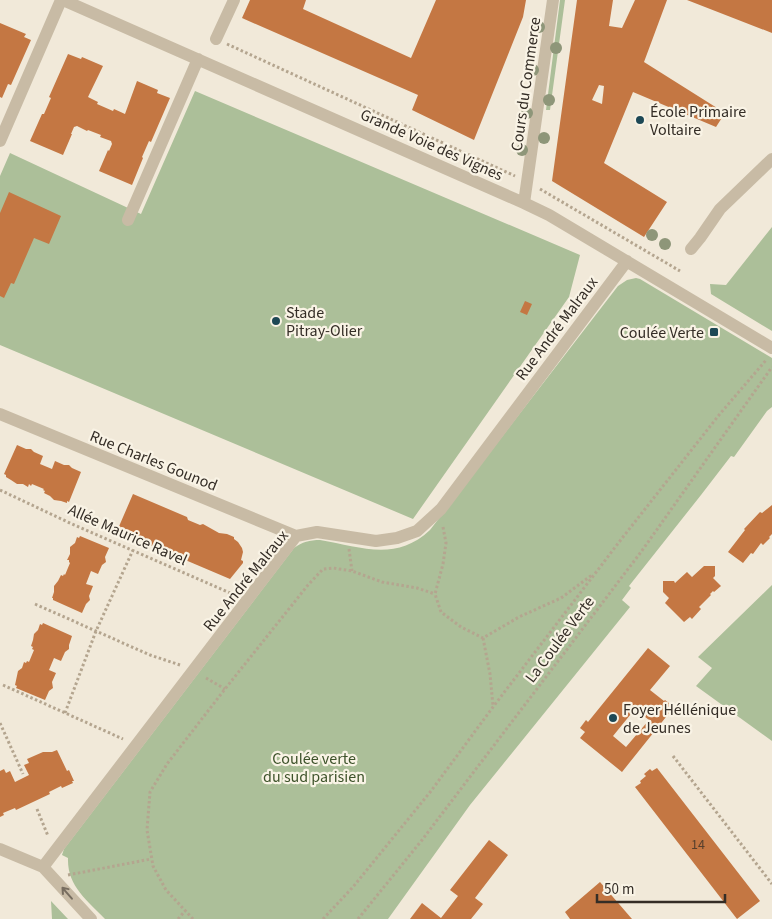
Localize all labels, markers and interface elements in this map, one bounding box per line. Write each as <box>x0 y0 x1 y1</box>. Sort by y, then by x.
street label: Cours du Commerce <box>506 16 546 153</box>
place label: École Primaire Voltaire <box>650 101 746 141</box>
street label: Grande Voie des Vignes <box>357 104 507 186</box>
marker: École Primaire Voltaire <box>634 114 646 126</box>
street label: Rue André Malraux <box>511 272 603 385</box>
place label: Stade Pitray-Olier <box>286 302 363 342</box>
marker: Stade Pitray-Olier <box>270 315 282 327</box>
place label: Coulée Verte <box>620 322 704 344</box>
marker: Coulée Verte <box>708 326 720 338</box>
street label: Rue Charles Gounod <box>87 425 221 497</box>
street label: Allée Maurice Ravel <box>64 499 191 571</box>
street label: Rue André Malraux <box>198 525 294 636</box>
street label: La Coulée Verte <box>520 592 600 687</box>
place label: Foyer Héllénique de Jeunes <box>623 699 736 739</box>
marker: Foyer Héllénique de Jeunes <box>607 712 619 724</box>
park label: Coulée verte du sud parisien <box>263 748 365 788</box>
house number: 14 <box>691 835 705 855</box>
scale bar <box>597 872 724 904</box>
text: 50 m <box>604 879 634 900</box>
one-way arrow <box>61 886 73 899</box>

